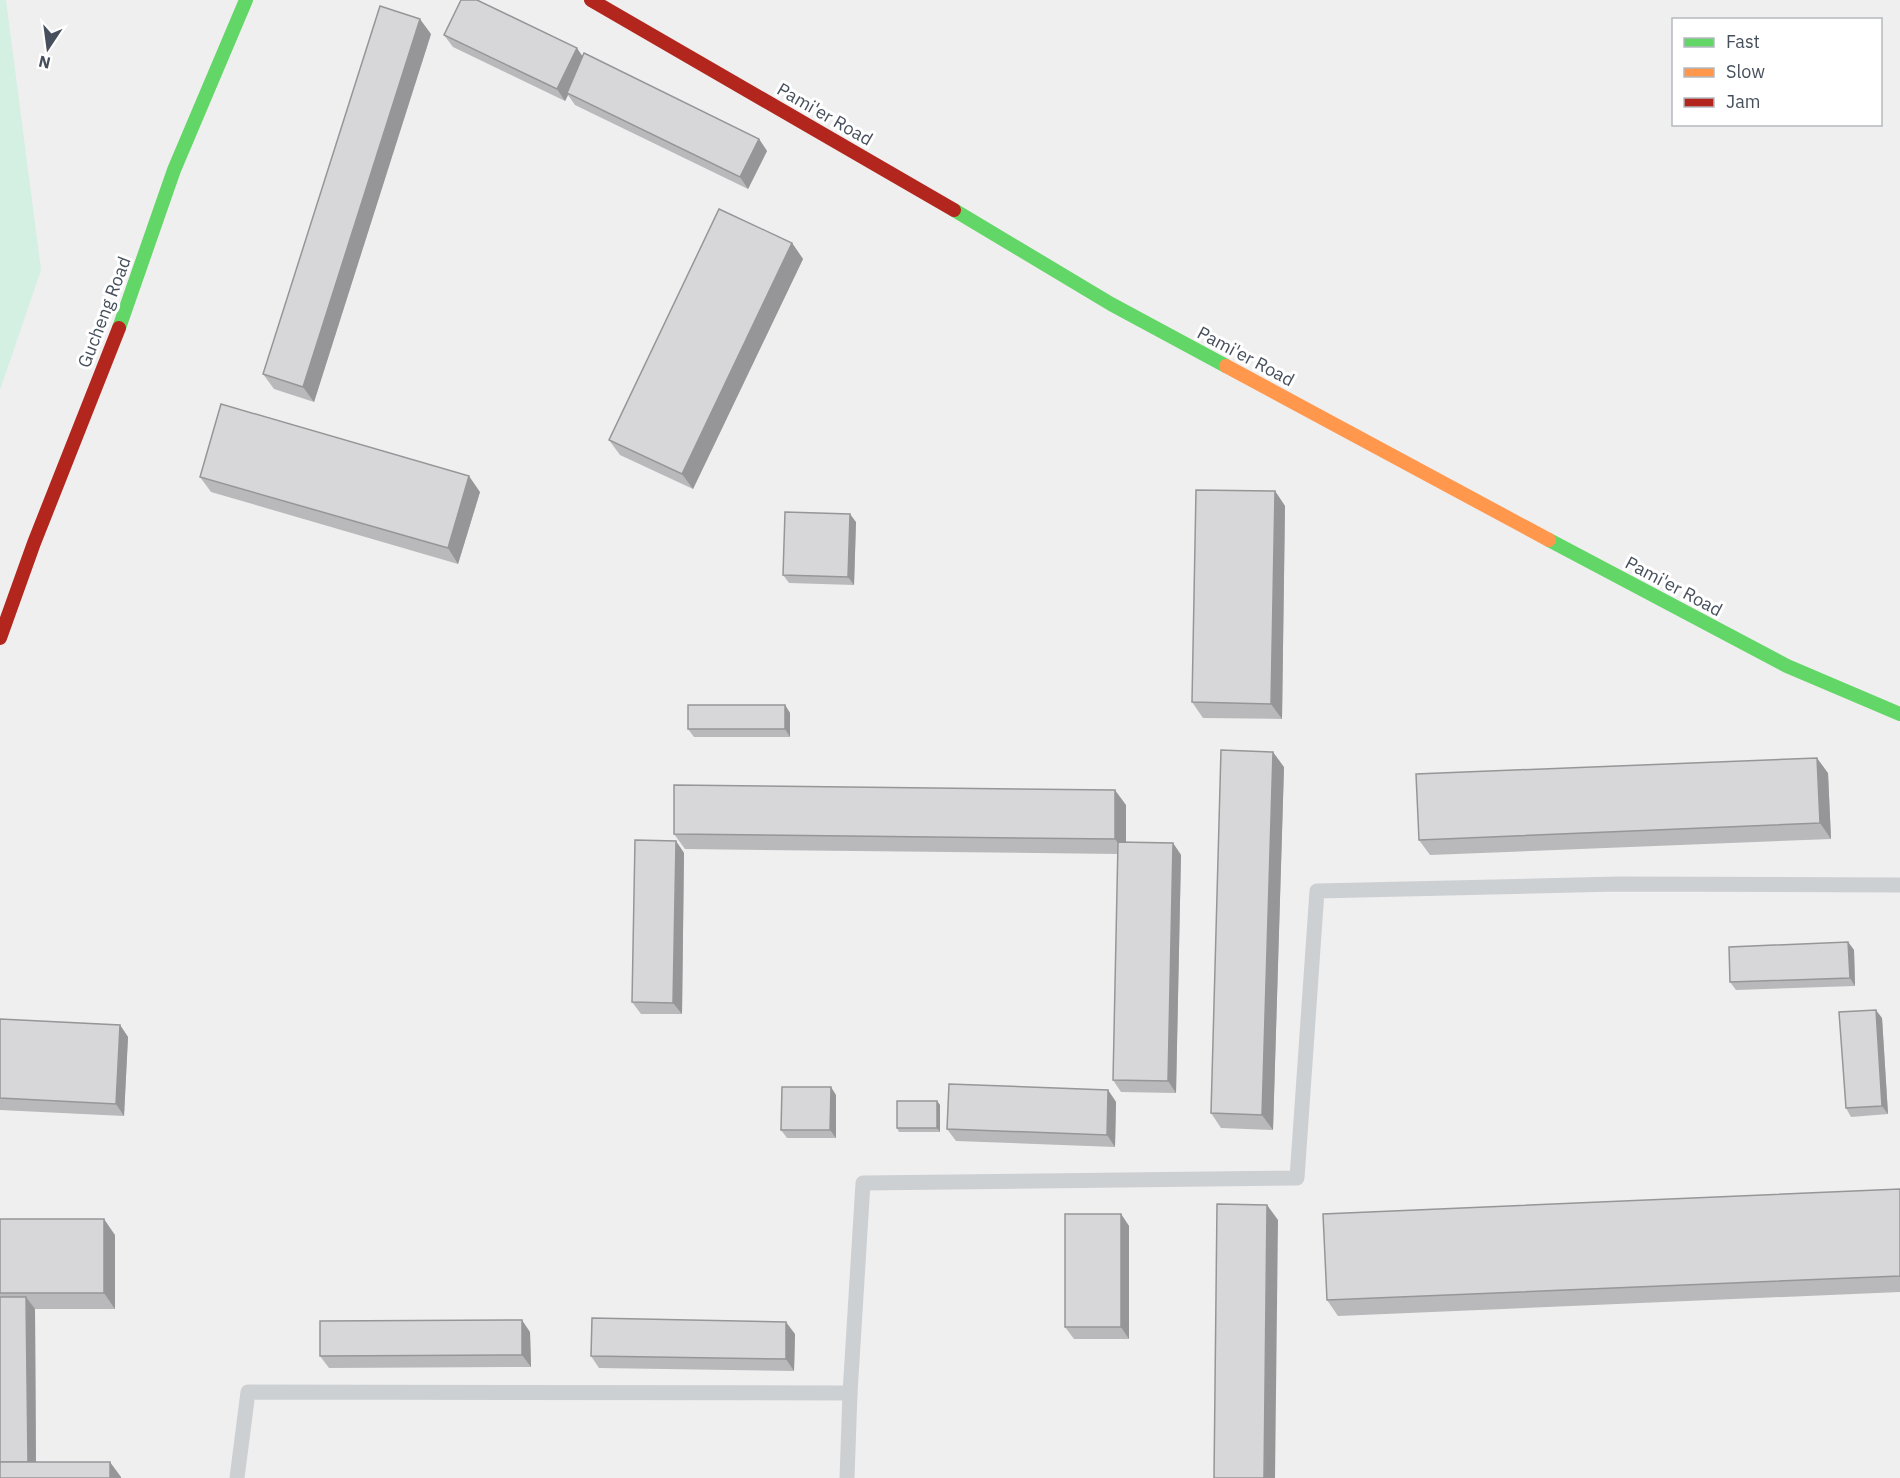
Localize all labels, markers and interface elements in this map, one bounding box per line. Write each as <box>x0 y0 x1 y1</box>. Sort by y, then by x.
north arrow <box>18 18 78 78</box>
legend <box>1672 18 1882 126</box>
text: Fast <box>1726 30 1760 53</box>
text: N <box>37 52 53 74</box>
text: Slow <box>1726 60 1765 83</box>
street label: Pami'er Road <box>773 77 877 151</box>
text: Jam <box>1726 90 1761 113</box>
street label: Gucheng Road <box>72 253 136 371</box>
street label: Pami'er Road <box>1194 321 1298 391</box>
street label: Pami'er Road <box>1622 551 1726 621</box>

